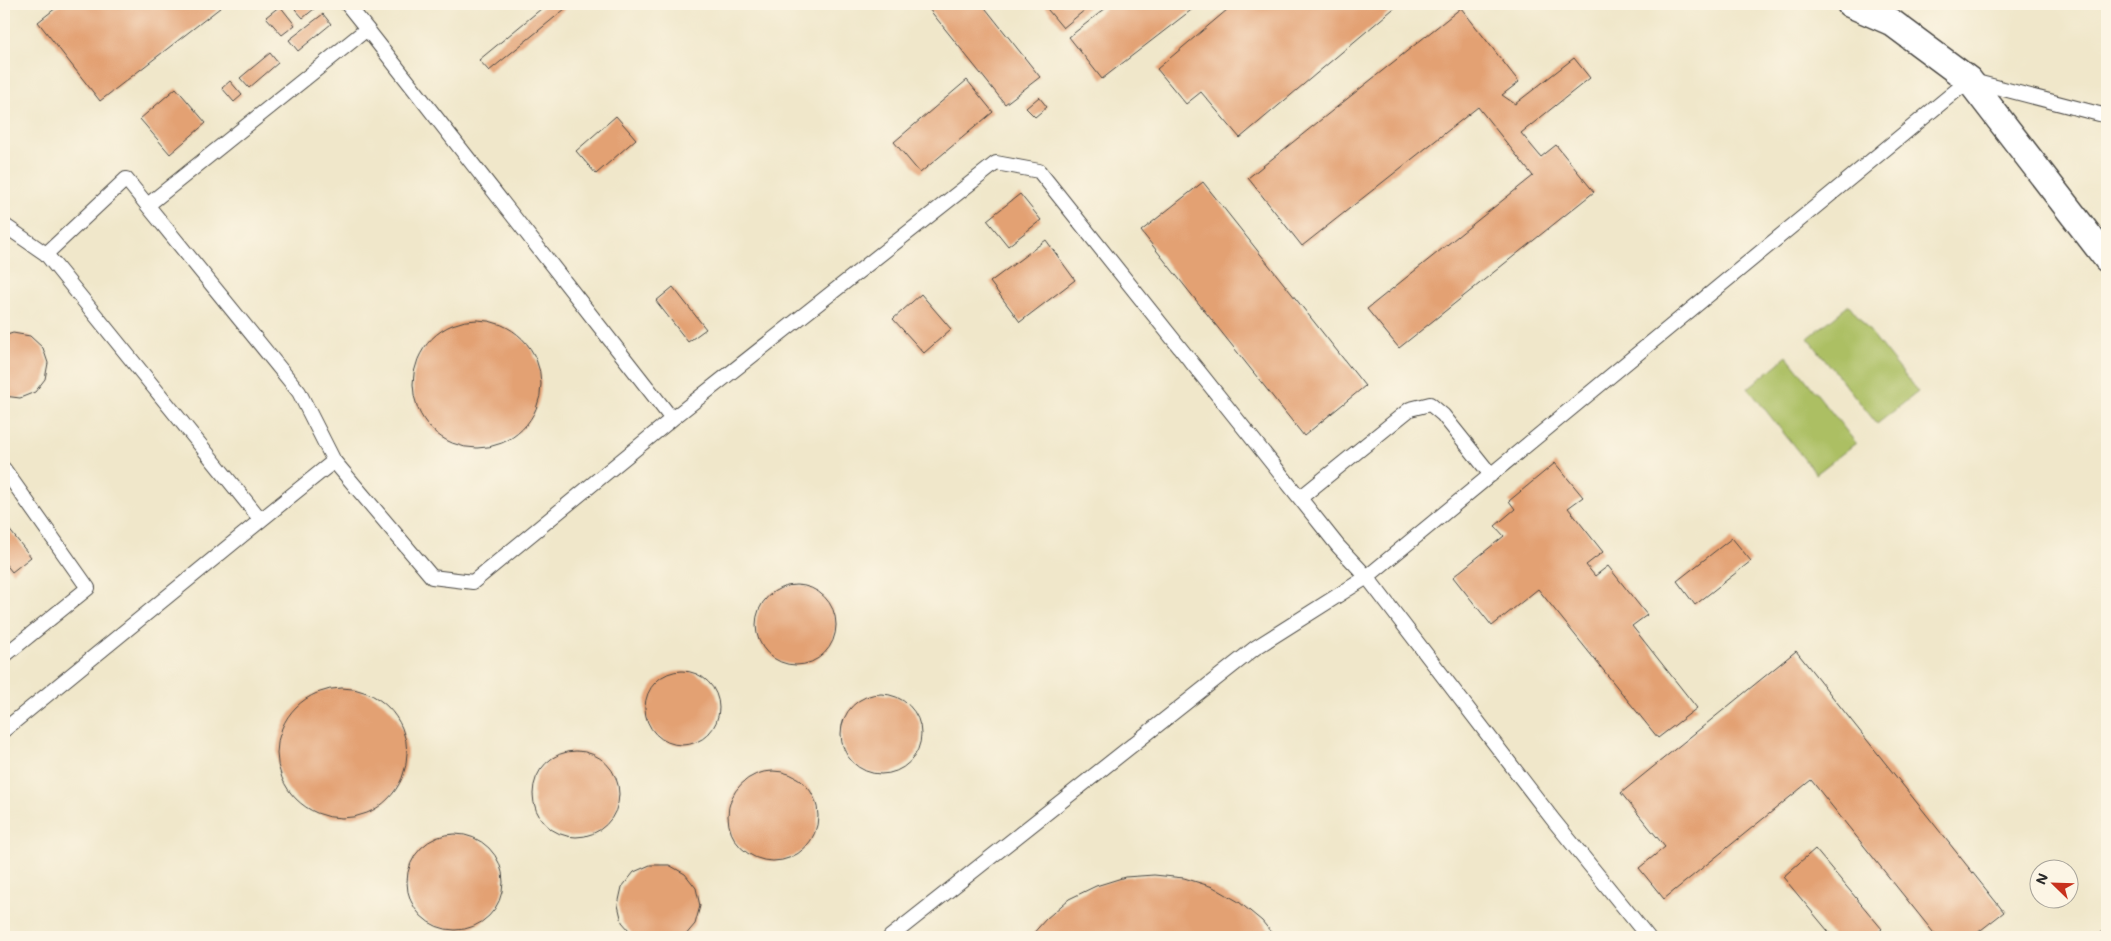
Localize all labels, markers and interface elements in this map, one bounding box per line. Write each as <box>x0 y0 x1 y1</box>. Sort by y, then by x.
north arrow <box>2028 858 2078 908</box>
text: N <box>2031 870 2052 887</box>

